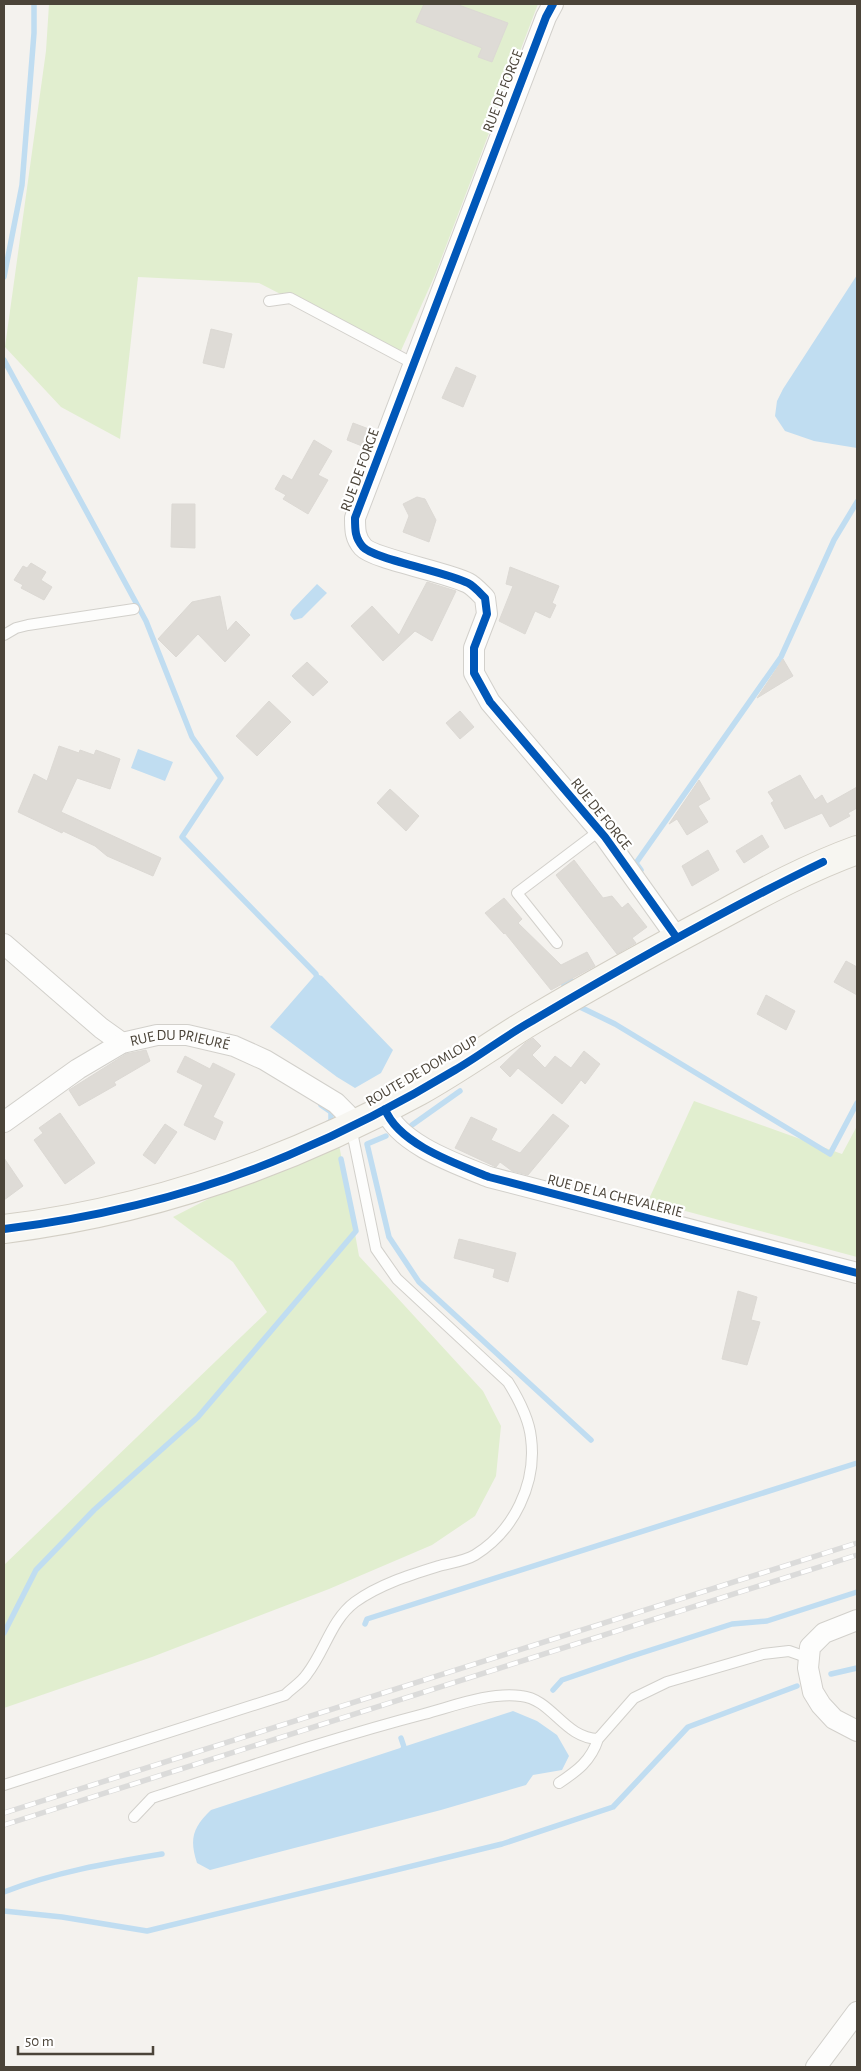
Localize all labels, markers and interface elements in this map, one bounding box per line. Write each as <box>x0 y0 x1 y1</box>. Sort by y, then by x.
street label: RUE DE FORGE <box>480 48 526 134</box>
street label: RUE DE FORGE <box>338 427 382 513</box>
street label: RUE DE FORGE <box>568 775 634 853</box>
street label: RUE DU PRIEURÉ <box>128 1027 232 1052</box>
street label: ROUTE DE DOMLOUP <box>363 1033 481 1109</box>
street label: RUE DE LA CHEVALERIE <box>546 1172 684 1220</box>
scale bar <box>18 2024 152 2056</box>
text: 50 m <box>25 2034 54 2049</box>

